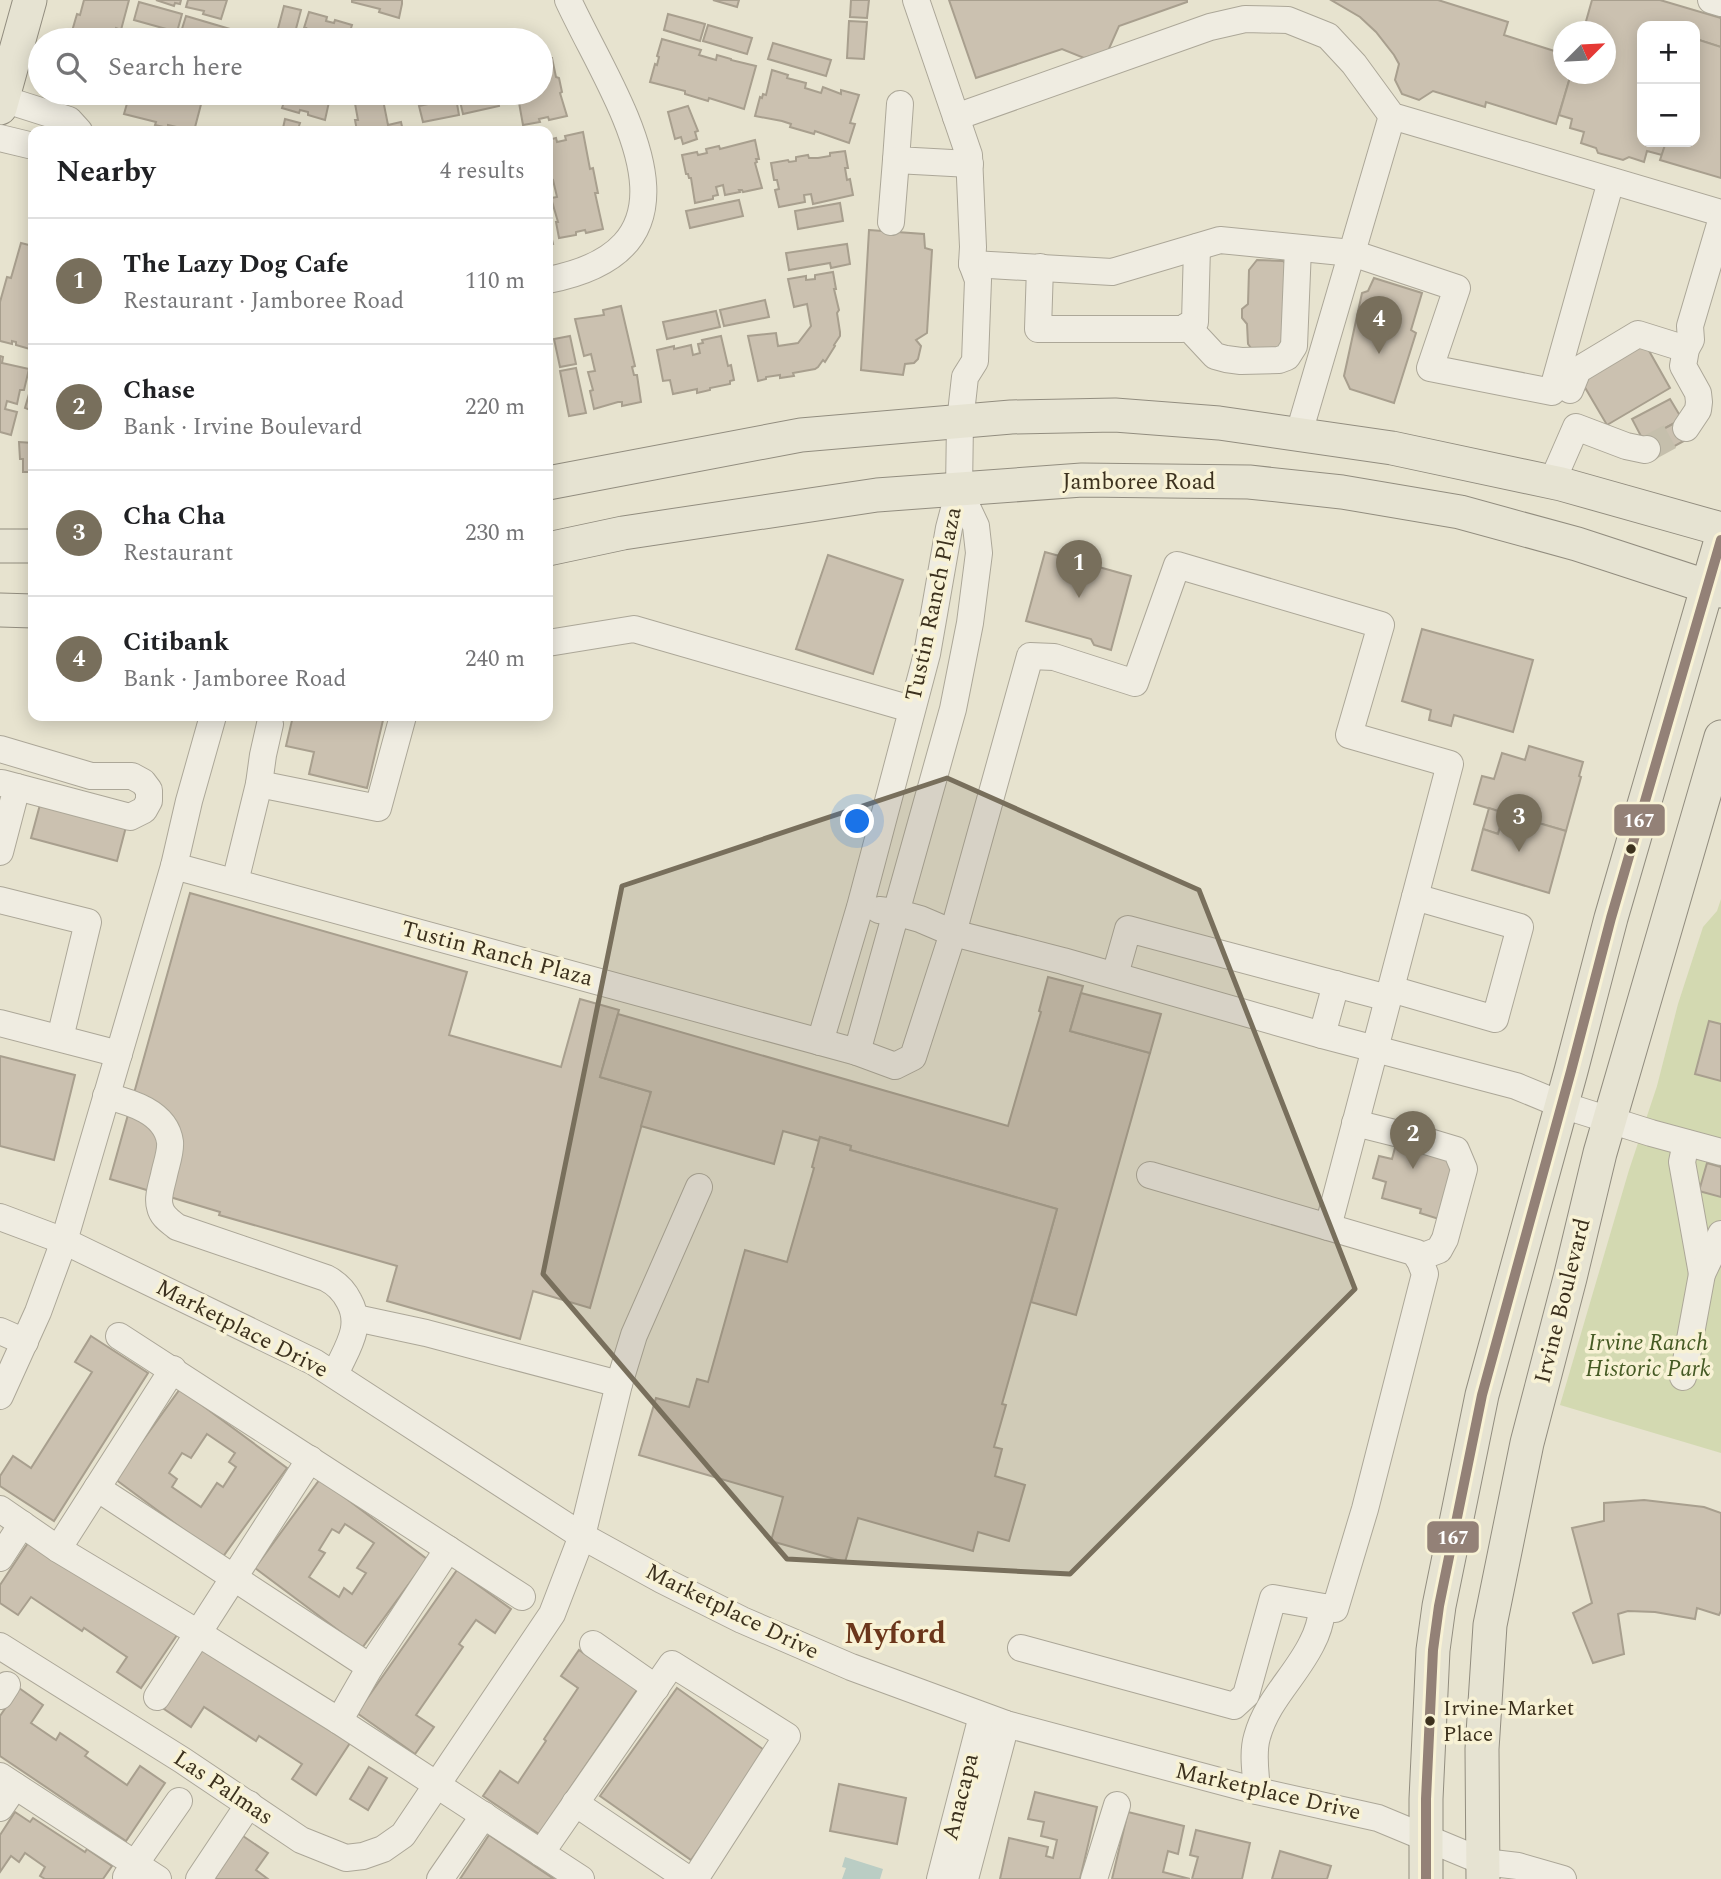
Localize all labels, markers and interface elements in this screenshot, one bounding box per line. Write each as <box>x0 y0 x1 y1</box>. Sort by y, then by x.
north arrow <box>1553 21 1616 84</box>
map controls <box>1637 21 1700 147</box>
button: + <box>1637 21 1700 84</box>
search box <box>28 28 553 105</box>
text: Search here <box>108 47 243 87</box>
icon: search <box>52 48 90 86</box>
button: − <box>1637 84 1700 147</box>
text: Nearby <box>56 149 155 195</box>
text: 4 results <box>440 154 525 189</box>
text: The Lazy Dog Cafe <box>123 244 349 284</box>
text: 1 <box>73 264 85 299</box>
text: 110 m <box>465 264 525 299</box>
text: Restaurant · Jamboree Road <box>123 284 404 319</box>
pin: 4 <box>1356 296 1402 354</box>
text: Chase <box>123 370 195 410</box>
text: 2 <box>73 390 85 425</box>
text: 220 m <box>465 390 525 425</box>
text: Bank · Irvine Boulevard <box>123 410 362 445</box>
street label: Jamboree Road <box>1062 465 1216 500</box>
text: Cha Cha <box>123 496 225 536</box>
street label: Tustin Ranch Plaza <box>896 504 972 704</box>
text: 3 <box>73 516 85 551</box>
text: 230 m <box>465 516 525 551</box>
text: Restaurant <box>123 536 233 571</box>
pin: 1 <box>1056 540 1102 598</box>
text: Citibank <box>123 622 229 662</box>
text: 4 <box>73 642 85 677</box>
text: 240 m <box>465 642 525 677</box>
text: Bank · Jamboree Road <box>123 662 346 697</box>
pin: 3 <box>1496 794 1542 852</box>
line badge: 167 <box>1613 803 1666 837</box>
your location <box>840 804 874 838</box>
text: 167 <box>1623 807 1655 836</box>
unlabelled marker <box>1624 842 1638 856</box>
street label: Tustin Ranch Plaza <box>397 912 597 996</box>
pin: 2 <box>1390 1111 1436 1169</box>
street label: Irvine Boulevard <box>1526 1214 1601 1387</box>
street label: Marketplace Drive <box>150 1270 334 1388</box>
park label: Irvine Ranch Historic Park <box>1585 1326 1711 1387</box>
line badge: 167 <box>1426 1520 1480 1554</box>
text: 167 <box>1437 1524 1469 1553</box>
street label: Marketplace Drive <box>639 1555 825 1669</box>
district label: Myford <box>844 1611 946 1657</box>
place label: Irvine-Market Place <box>1443 1693 1574 1751</box>
marker: Irvine-Market Place <box>1423 1714 1437 1728</box>
street label: Las Palmas <box>166 1741 280 1835</box>
street label: Anacapa <box>933 1750 989 1844</box>
street label: Marketplace Drive <box>1172 1754 1364 1830</box>

